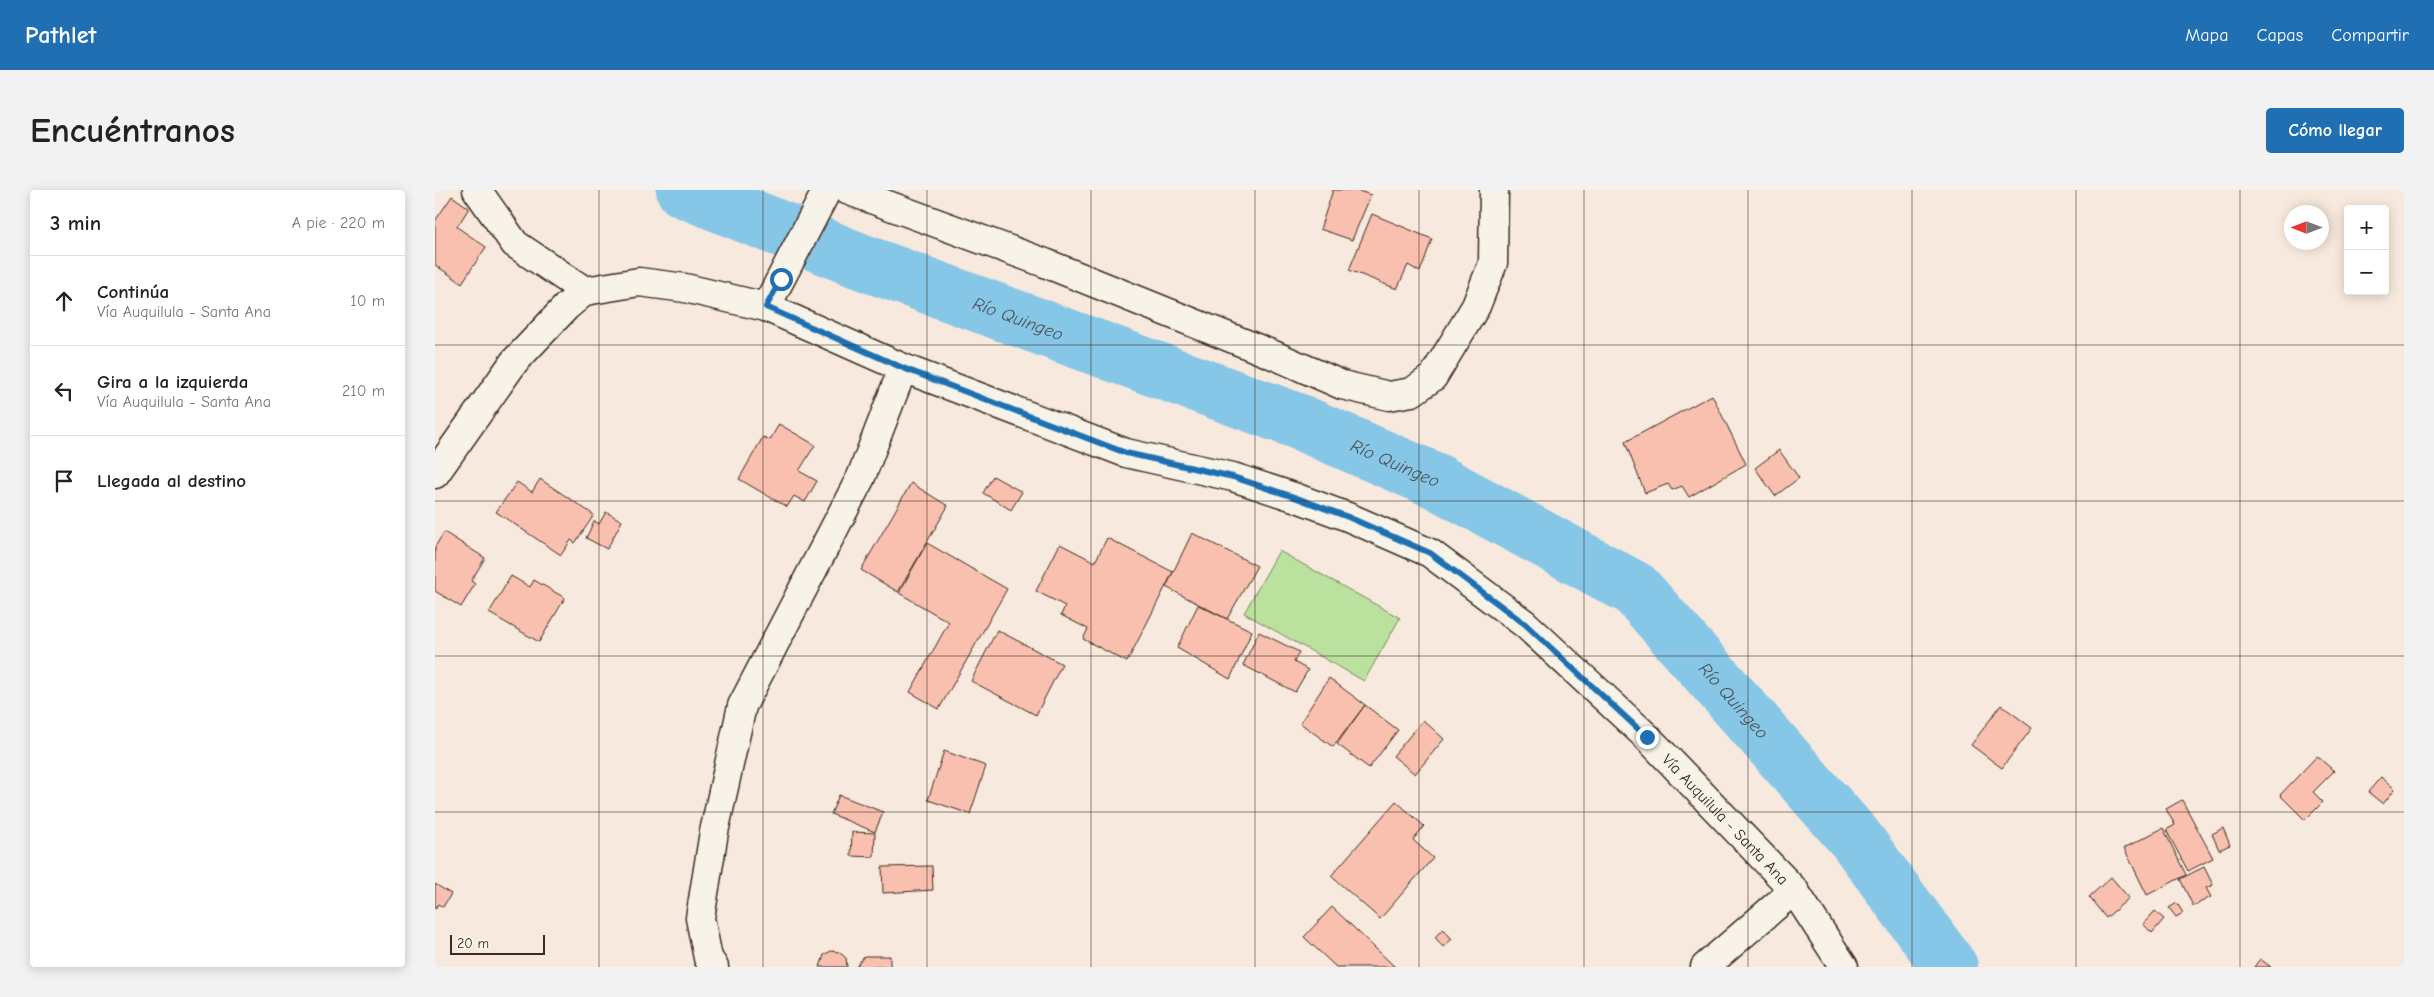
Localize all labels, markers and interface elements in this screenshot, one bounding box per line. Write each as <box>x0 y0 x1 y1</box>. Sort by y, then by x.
text: Pathlet <box>25 21 96 49</box>
text: Mapa <box>2185 25 2228 46</box>
text: Capas <box>2256 25 2303 46</box>
text: Compartir <box>2331 25 2409 46</box>
button: Cómo llegar <box>2266 108 2404 153</box>
text: Encuéntranos <box>30 110 235 151</box>
north arrow <box>2284 205 2329 250</box>
map controls <box>2344 205 2389 295</box>
button: + <box>2344 205 2389 250</box>
text: 3 min <box>50 211 101 235</box>
text: A pie · 220 m <box>292 214 385 232</box>
button: − <box>2344 250 2389 295</box>
route start <box>770 268 793 291</box>
text: Continúa <box>97 281 169 303</box>
icon: ahead <box>50 287 78 315</box>
text: 10 m <box>350 292 385 310</box>
water label: Río Quingeo <box>970 293 1066 345</box>
text: Vía Auquilula - Santa Ana <box>97 303 271 321</box>
text: Gira a la izquierda <box>97 371 248 393</box>
icon: left <box>50 377 78 405</box>
text: 210 m <box>342 382 385 400</box>
text: Vía Auquilula - Santa Ana <box>97 393 271 411</box>
water label: Río Quingeo <box>1347 435 1443 492</box>
icon: arrive <box>50 467 78 495</box>
text: Llegada al destino <box>97 470 246 492</box>
water label: Río Quingeo <box>1694 659 1773 743</box>
route end <box>1636 726 1659 749</box>
street label: Vía Auquilula - Santa Ana <box>1658 751 1792 889</box>
scale bar <box>450 932 545 955</box>
text: 20 m <box>457 935 489 952</box>

